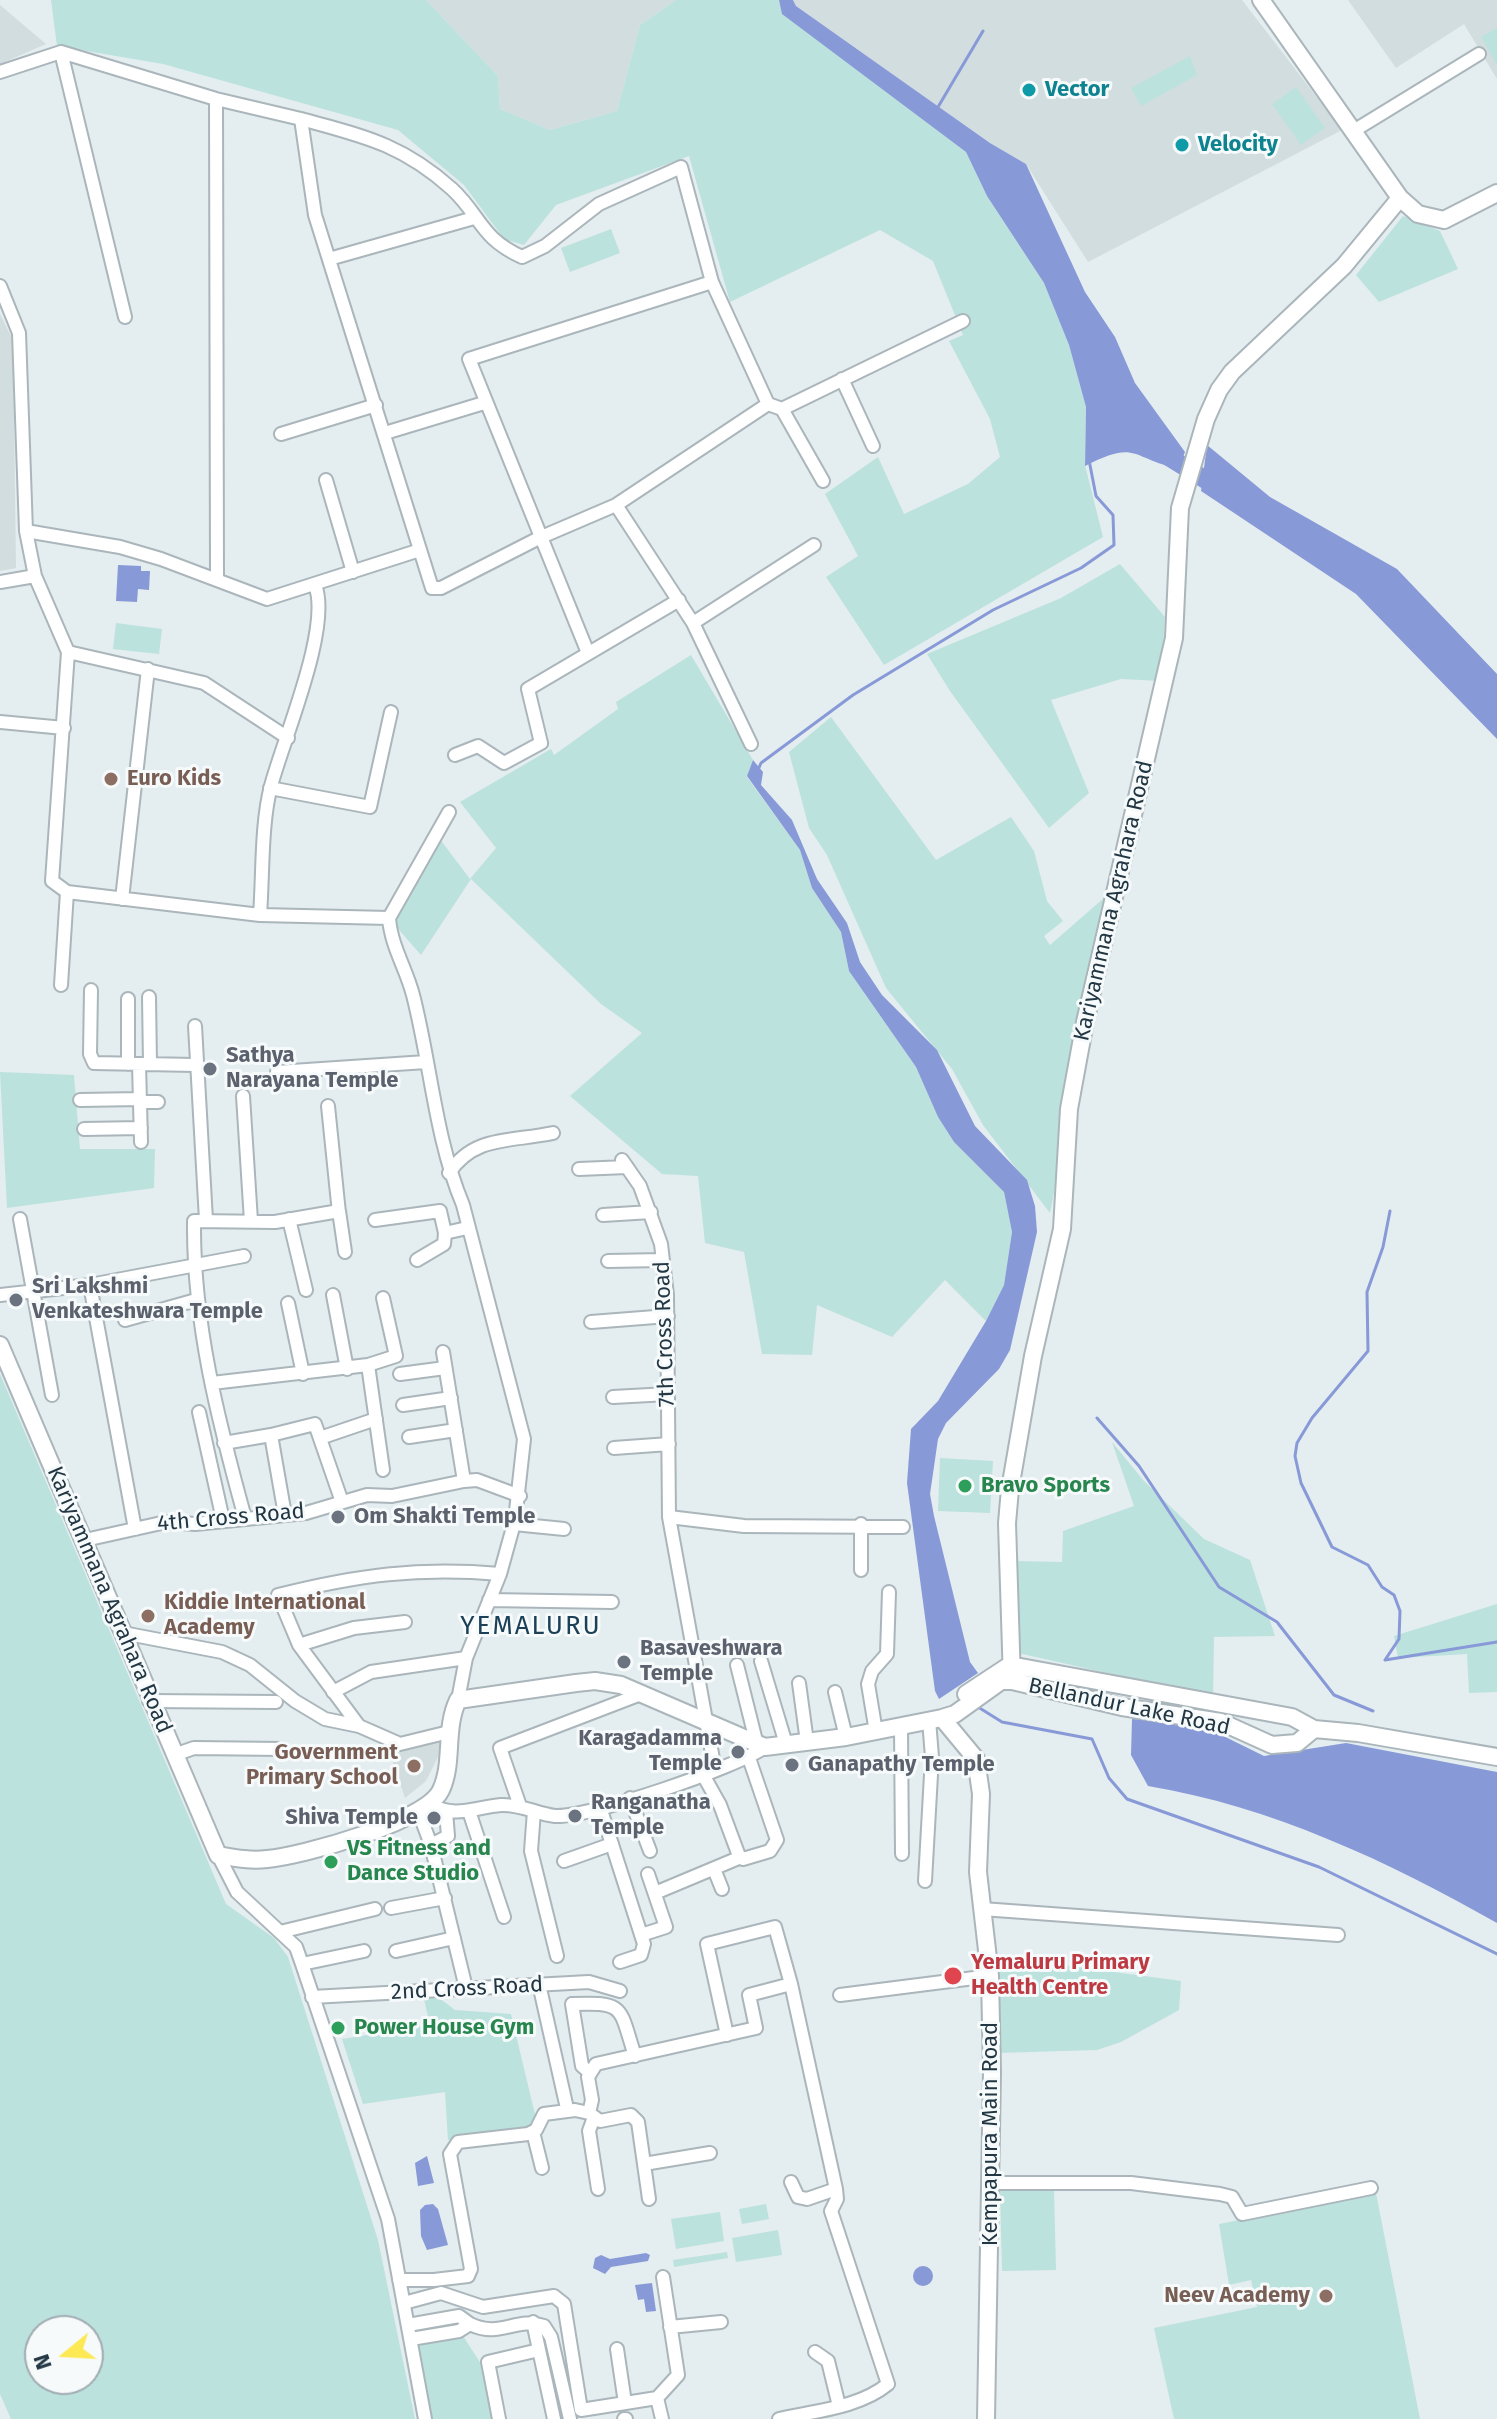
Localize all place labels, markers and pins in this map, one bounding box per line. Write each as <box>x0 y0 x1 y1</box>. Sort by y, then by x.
place label: Vector <box>1045 77 1109 103</box>
marker: Vector <box>1020 81 1038 99</box>
place label: Velocity <box>1198 132 1278 158</box>
marker: Velocity <box>1173 136 1191 154</box>
place label: Euro Kids <box>127 766 221 792</box>
marker: Euro Kids <box>102 770 120 788</box>
place label: Sathya Narayana Temple <box>226 1043 398 1094</box>
marker: Sathya Narayana Temple <box>201 1060 219 1078</box>
place label: Sri Lakshmi Venkateshwara Temple <box>32 1274 263 1326</box>
marker: Sri Lakshmi Venkateshwara Temple <box>7 1291 25 1309</box>
place label: Bravo Sports <box>981 1473 1110 1499</box>
marker: Bravo Sports <box>956 1477 974 1495</box>
place label: Om Shakti Temple <box>354 1504 535 1530</box>
marker: Om Shakti Temple <box>329 1508 347 1526</box>
place label: Kiddie International Academy <box>164 1590 366 1642</box>
marker: Kiddie International Academy <box>139 1607 157 1625</box>
place label: Basaveshwara Temple <box>640 1636 782 1688</box>
marker: Basaveshwara Temple <box>615 1653 633 1671</box>
place label: Karagadamma Temple <box>578 1726 722 1778</box>
place label: Government Primary School <box>246 1740 398 1792</box>
marker: Karagadamma Temple <box>729 1743 747 1761</box>
place label: Ganapathy Temple <box>808 1752 995 1778</box>
marker: Ganapathy Temple <box>783 1756 801 1774</box>
marker: Government Primary School <box>405 1757 423 1775</box>
place label: Ranganatha Temple <box>591 1790 711 1842</box>
place label: Shiva Temple <box>285 1805 418 1831</box>
marker: Ranganatha Temple <box>566 1807 584 1825</box>
marker: Shiva Temple <box>425 1809 443 1827</box>
place label: VS Fitness and Dance Studio <box>347 1836 491 1888</box>
marker: VS Fitness and Dance Studio <box>322 1853 340 1871</box>
place label: Yemaluru Primary Health Centre <box>971 1950 1150 2002</box>
marker: Yemaluru Primary Health Centre <box>942 1965 964 1987</box>
place label: Power House Gym <box>354 2015 534 2041</box>
marker: Power House Gym <box>329 2019 347 2037</box>
place label: Neev Academy <box>1164 2283 1310 2309</box>
marker: Neev Academy <box>1317 2287 1335 2305</box>

